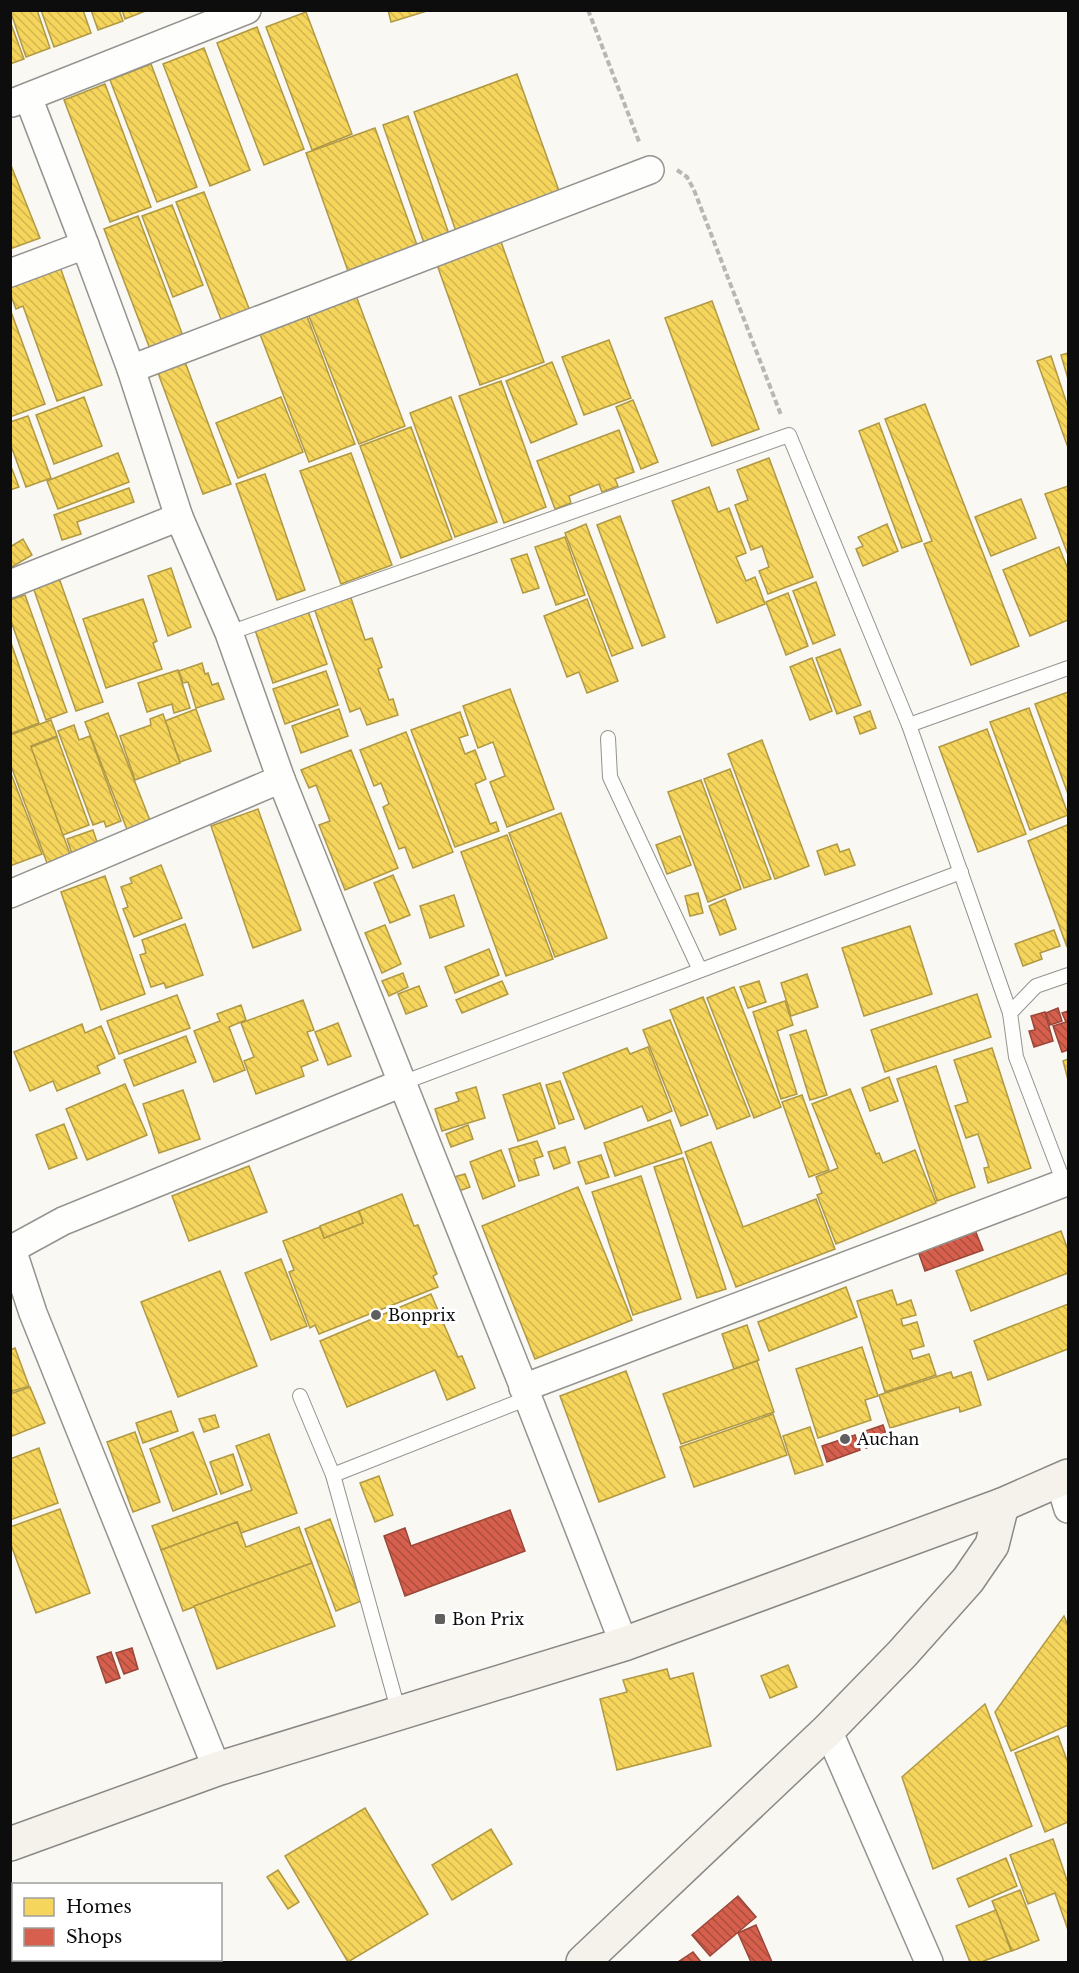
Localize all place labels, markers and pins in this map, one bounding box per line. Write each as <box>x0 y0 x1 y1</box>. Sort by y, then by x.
place label: Bonprix <box>388 1305 456 1325</box>
marker: Bonprix <box>369 1308 383 1322</box>
place label: Auchan <box>856 1429 919 1449</box>
marker: Auchan <box>838 1432 852 1446</box>
place label: Bon Prix <box>452 1609 524 1629</box>
marker: Bon Prix <box>433 1612 447 1626</box>

